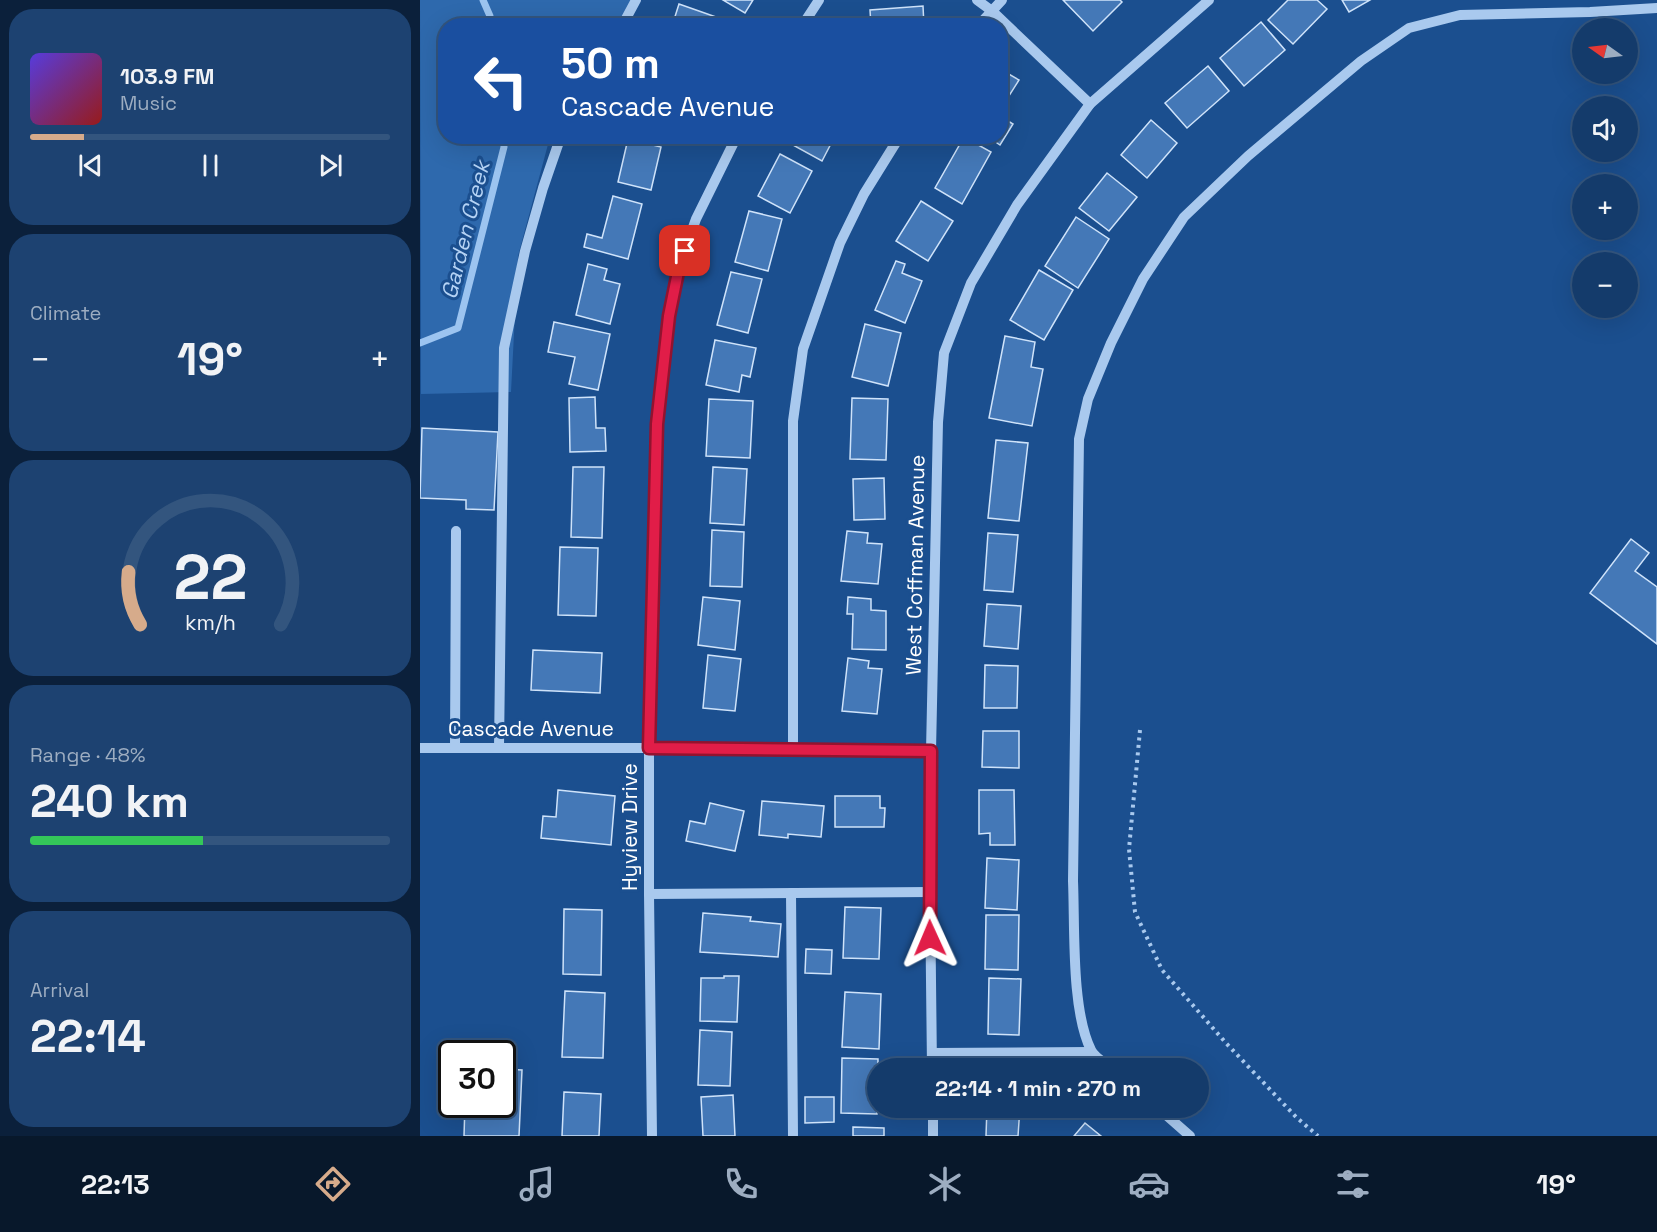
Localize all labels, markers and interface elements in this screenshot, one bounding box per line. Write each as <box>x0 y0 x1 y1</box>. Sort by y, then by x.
north arrow <box>1572 18 1638 84</box>
map controls <box>1572 18 1638 318</box>
text: 50 m <box>561 37 660 90</box>
icon: left <box>462 42 540 120</box>
text: 103.9 FM <box>120 62 214 90</box>
text: Cascade Avenue <box>561 89 775 124</box>
text: Music <box>120 90 177 116</box>
button: sound <box>1572 96 1638 162</box>
icon: previous <box>74 149 107 182</box>
icon: pause <box>194 149 227 182</box>
icon: next <box>314 149 347 182</box>
water label: Garden Creek <box>434 156 496 302</box>
button: + <box>1572 174 1638 240</box>
pin <box>659 225 710 276</box>
icon: arrive <box>668 234 701 267</box>
button: − <box>1572 252 1638 318</box>
text: Climate <box>30 300 101 326</box>
text: 19° <box>177 331 243 388</box>
text: − <box>30 339 50 381</box>
text: + <box>370 339 390 381</box>
street label: West Coffman Avenue <box>900 454 930 676</box>
text: 22 <box>173 538 247 617</box>
text: km/h <box>184 609 236 636</box>
street label: Cascade Avenue <box>448 715 614 742</box>
text: Range · 48% <box>30 742 145 768</box>
street label: Hyview Drive <box>616 763 643 891</box>
text: 240 km <box>30 773 189 830</box>
position arrow <box>898 906 962 970</box>
text: Arrival <box>30 977 89 1003</box>
text: 22:14 <box>30 1008 146 1065</box>
speed limit sign: 30 <box>438 1040 516 1118</box>
text: 22:14 · 1 min · 270 m <box>935 1074 1141 1102</box>
icon: directions <box>312 1163 354 1205</box>
icon: music <box>516 1163 558 1205</box>
icon: phone <box>720 1163 762 1205</box>
icon: climate <box>924 1163 966 1205</box>
icon: car <box>1128 1163 1170 1205</box>
icon: filters <box>1332 1163 1374 1205</box>
text: 22:13 <box>81 1167 150 1202</box>
text: 19° <box>1536 1167 1576 1202</box>

